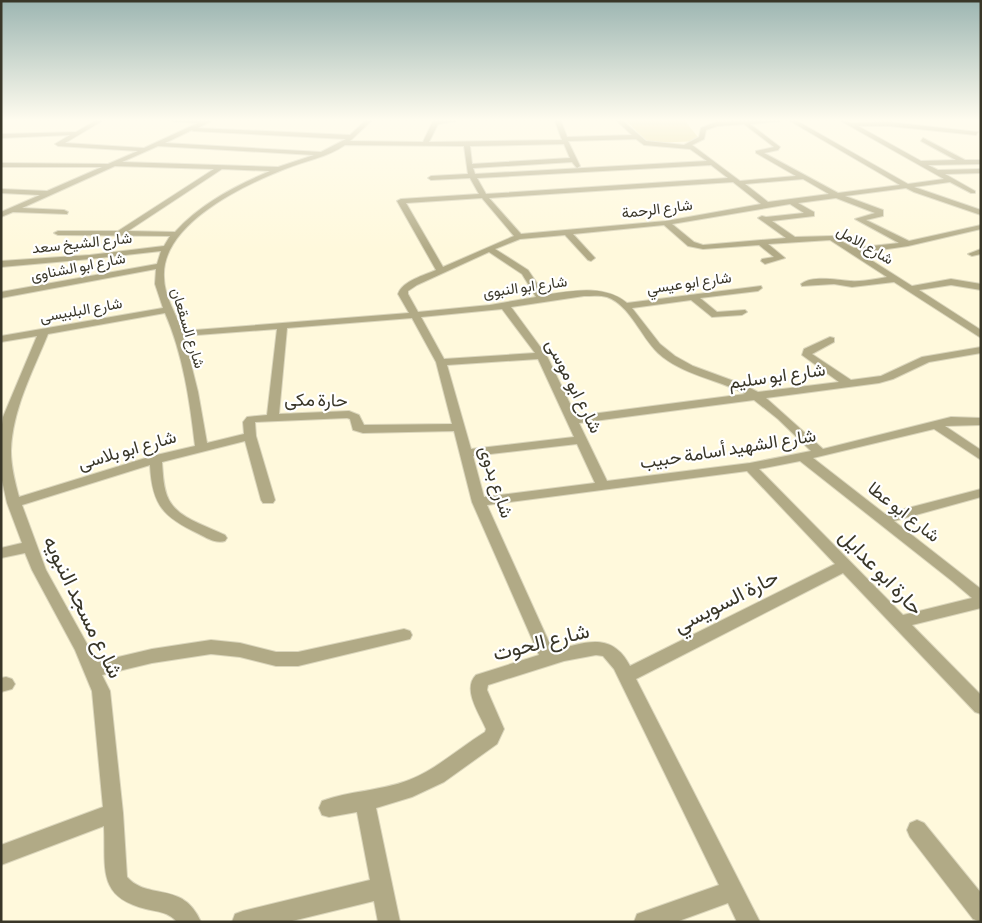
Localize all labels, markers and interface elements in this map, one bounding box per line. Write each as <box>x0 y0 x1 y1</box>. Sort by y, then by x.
street label: شارع الرحمة <box>620 196 694 224</box>
street label: شارع الامل <box>832 222 897 270</box>
street label: شارع الشيخ سعد <box>31 229 133 259</box>
street label: شارع ابو الشناوى <box>29 249 127 287</box>
street label: شارع ابو عيسي <box>646 268 733 302</box>
street label: شارع ابو النبوى <box>482 272 569 304</box>
street label: شارع السقعان <box>165 286 209 371</box>
street label: شارع البلبيسى <box>38 294 124 328</box>
street label: شارع ابو موسى <box>540 336 606 437</box>
street label: شارع ابو سليم <box>727 359 827 395</box>
street label: حارة مكى <box>284 389 348 412</box>
street label: شارع الشهيد أسامة حبيب <box>639 425 818 475</box>
street label: شارع ابو بلاسى <box>75 426 179 476</box>
street label: شارع بدوى <box>473 443 517 521</box>
street label: شارع ابو عطا <box>863 478 944 548</box>
street label: حارة ابو عدايل <box>833 524 928 621</box>
street label: شارع مسجد النبويه <box>36 532 128 683</box>
street label: حارة السويسي <box>670 564 785 642</box>
street label: شارع الحوت <box>490 618 592 668</box>

